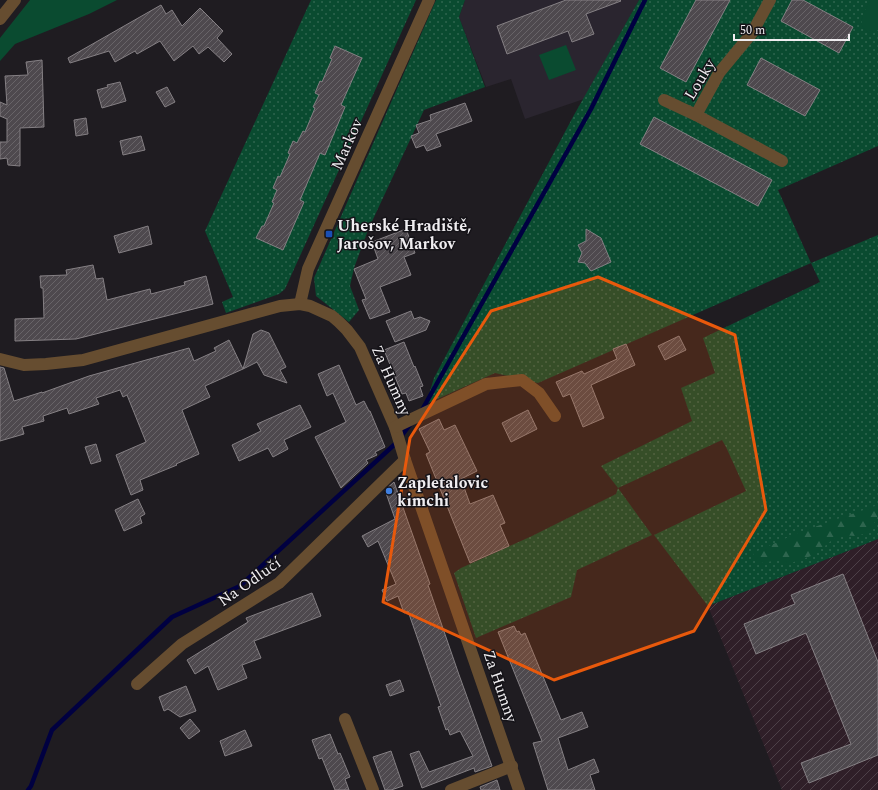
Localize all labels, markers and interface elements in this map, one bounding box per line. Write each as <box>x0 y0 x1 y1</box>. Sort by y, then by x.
scale bar <box>734 16 849 42</box>
text: 50 m <box>740 21 765 40</box>
street label: Louky <box>678 53 722 105</box>
street label: Markov <box>325 113 369 174</box>
place label: Uherské Hradiště, Jarošov, Markov <box>337 214 472 256</box>
marker: Uherské Hradiště, Jarošov, Markov <box>324 229 334 239</box>
street label: Za Humny <box>365 341 418 421</box>
place label: Zapletalovic kimchi <box>397 471 488 513</box>
marker: Zapletalovic kimchi <box>384 486 394 496</box>
street label: Na Odlučí <box>213 551 287 612</box>
street label: Za Humny <box>477 647 524 727</box>

